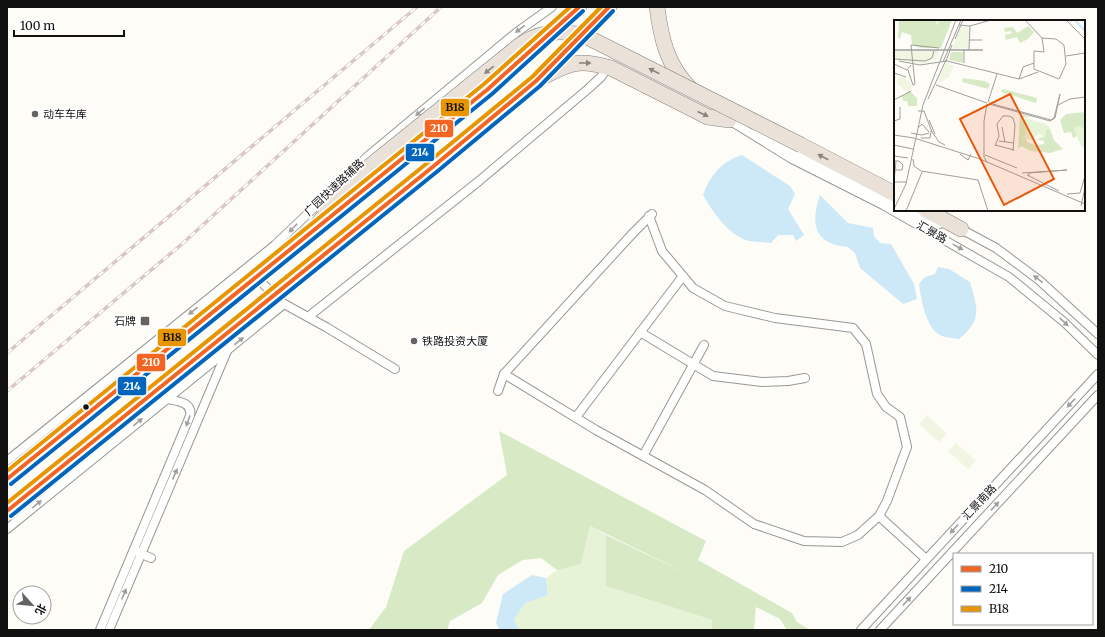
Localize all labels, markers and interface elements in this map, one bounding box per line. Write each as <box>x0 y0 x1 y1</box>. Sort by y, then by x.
scale bar <box>14 12 124 38</box>
text: 100 m <box>20 18 55 33</box>
inset map <box>894 20 1085 211</box>
one-way arrow <box>515 25 526 34</box>
one-way arrow <box>579 60 592 66</box>
one-way arrow <box>483 65 494 74</box>
one-way arrow <box>648 68 660 74</box>
line badge: B18 <box>440 98 470 117</box>
text: B18 <box>445 100 465 114</box>
place label: 动车车库 <box>43 107 87 121</box>
one-way arrow <box>415 108 426 117</box>
marker: 动车车库 <box>30 109 40 119</box>
one-way arrow <box>697 111 709 117</box>
line badge: 210 <box>424 119 454 138</box>
text: 210 <box>430 121 448 135</box>
line badge: 214 <box>405 143 435 162</box>
text: 214 <box>411 145 429 159</box>
one-way arrow <box>817 154 829 160</box>
street label: 广园快速路辅路 <box>301 156 367 218</box>
street label: 汇景路 <box>914 218 950 246</box>
one-way arrow <box>288 223 298 233</box>
one-way arrow <box>953 243 964 250</box>
one-way arrow <box>1032 275 1043 284</box>
one-way arrow <box>187 306 198 315</box>
place label: 石牌 <box>114 314 136 328</box>
marker: 石牌 <box>139 315 151 327</box>
one-way arrow <box>1059 317 1069 327</box>
line badge: B18 <box>157 328 187 347</box>
text: B18 <box>162 330 182 344</box>
place label: 铁路投资大厦 <box>422 334 488 348</box>
one-way arrow <box>234 336 245 345</box>
marker: 铁路投资大厦 <box>409 336 419 346</box>
line badge: 210 <box>136 353 166 372</box>
text: 210 <box>142 355 160 369</box>
line badge: 214 <box>117 376 147 396</box>
text: 214 <box>123 379 141 393</box>
one-way arrow <box>1067 398 1076 408</box>
unlabelled marker <box>81 402 91 412</box>
one-way arrow <box>185 415 191 427</box>
one-way arrow <box>133 418 144 427</box>
one-way arrow <box>172 469 178 480</box>
street label: 汇景南路 <box>959 481 999 523</box>
one-way arrow <box>32 500 43 509</box>
one-way arrow <box>990 501 1000 511</box>
one-way arrow <box>950 524 959 534</box>
legend <box>953 553 1093 625</box>
text: 210 <box>989 561 1009 576</box>
text: 214 <box>989 581 1008 596</box>
north arrow <box>12 585 52 625</box>
one-way arrow <box>121 589 127 600</box>
one-way arrow <box>902 596 911 607</box>
text: 北 <box>32 601 50 618</box>
text: B18 <box>989 601 1009 616</box>

